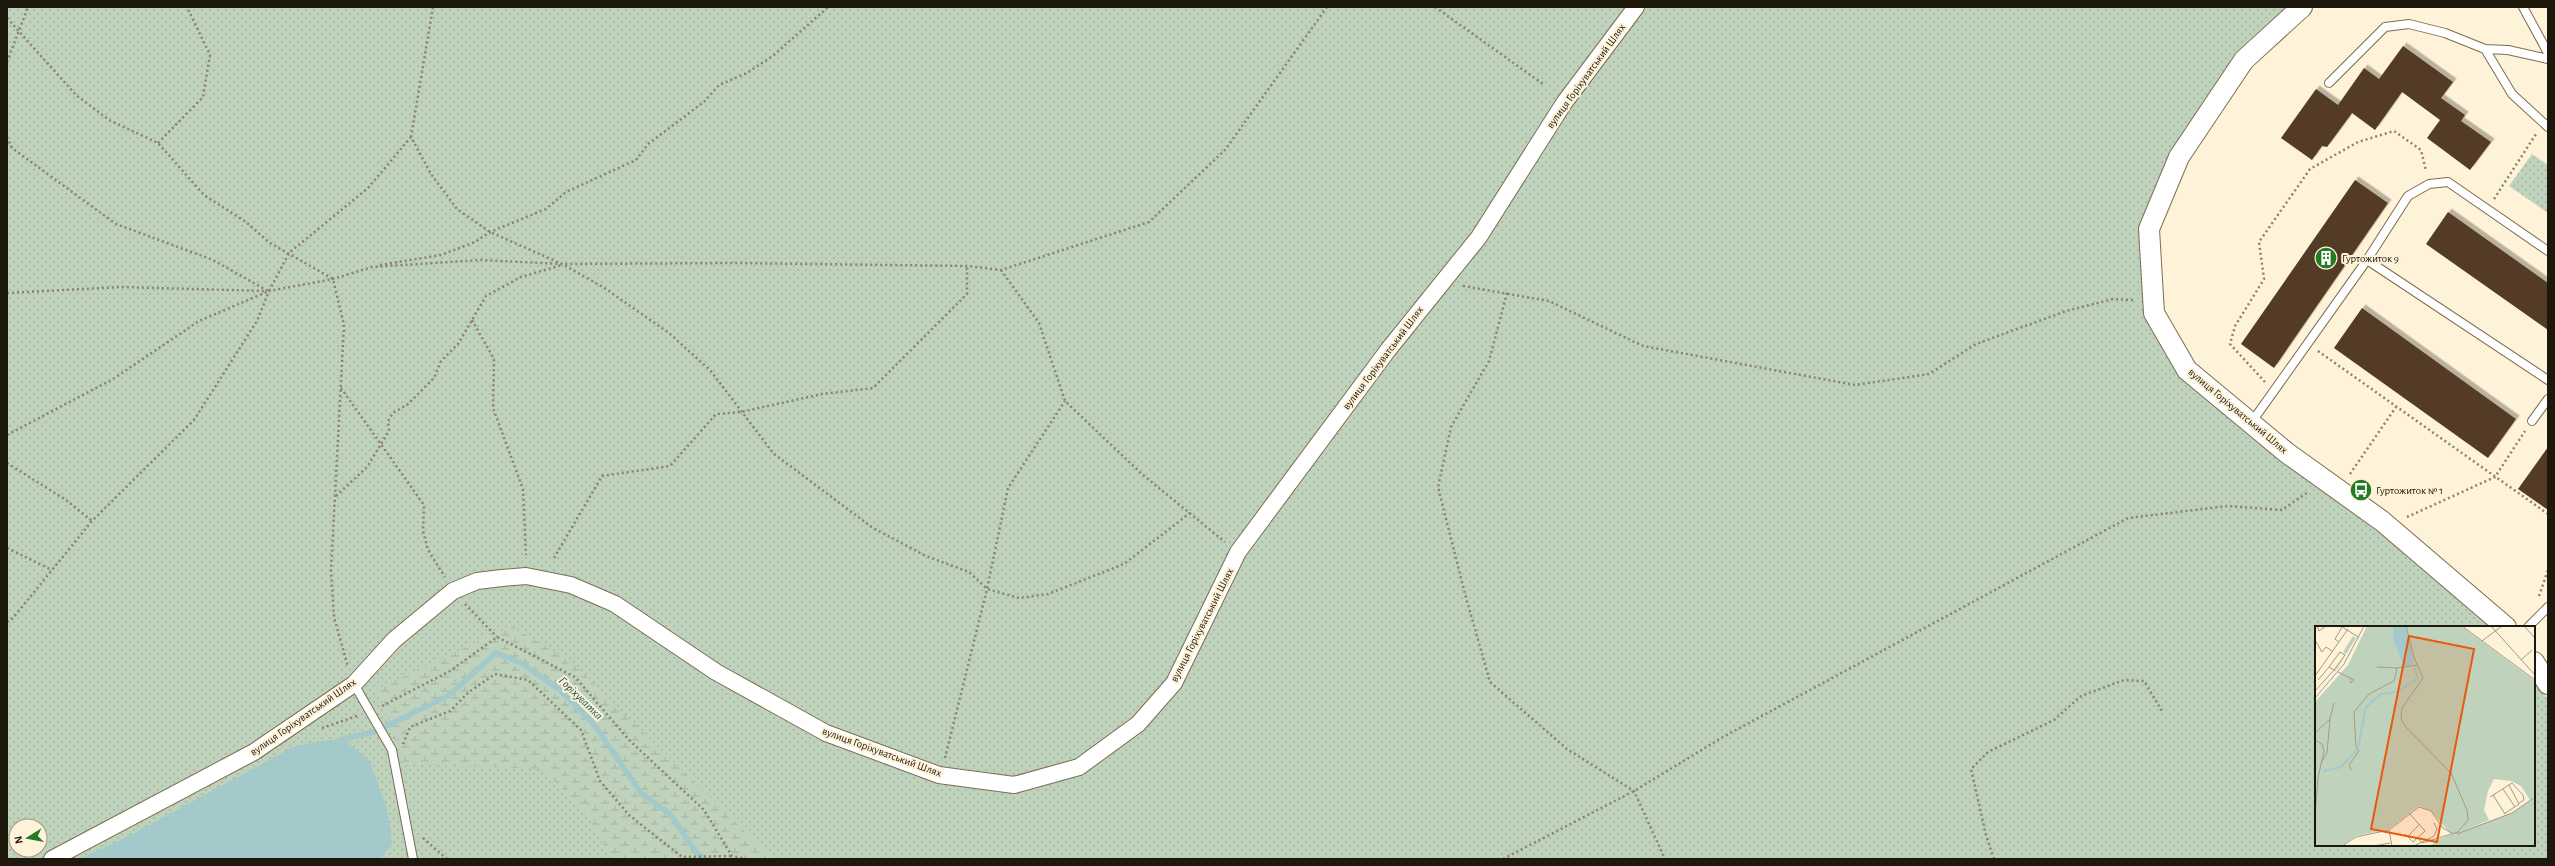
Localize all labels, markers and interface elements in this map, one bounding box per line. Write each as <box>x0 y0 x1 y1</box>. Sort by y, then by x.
street label: вулиця Горіхуватський Шлях <box>1544 22 1628 130</box>
building icon: Гуртожиток 9 <box>2313 245 2339 271</box>
place label: Гуртожиток 9 <box>2342 253 2399 264</box>
street label: вулиця Горіхуватський Шлях <box>1341 304 1425 412</box>
street label: вулиця Горіхуватський Шлях <box>2186 366 2290 456</box>
bus stop icon: Гуртожиток № 1 <box>2348 477 2374 503</box>
place label: Гуртожиток № 1 <box>2376 485 2443 496</box>
street label: вулиця Горіхуватський Шлях <box>1168 566 1236 684</box>
inset map <box>2315 626 2535 846</box>
water label: Горіхуватка <box>556 674 605 722</box>
street label: вулиця Горіхуватський Шлях <box>248 676 358 758</box>
street label: вулиця Горіхуватський Шлях <box>821 725 943 779</box>
north arrow <box>8 818 48 858</box>
text: N <box>13 835 25 845</box>

